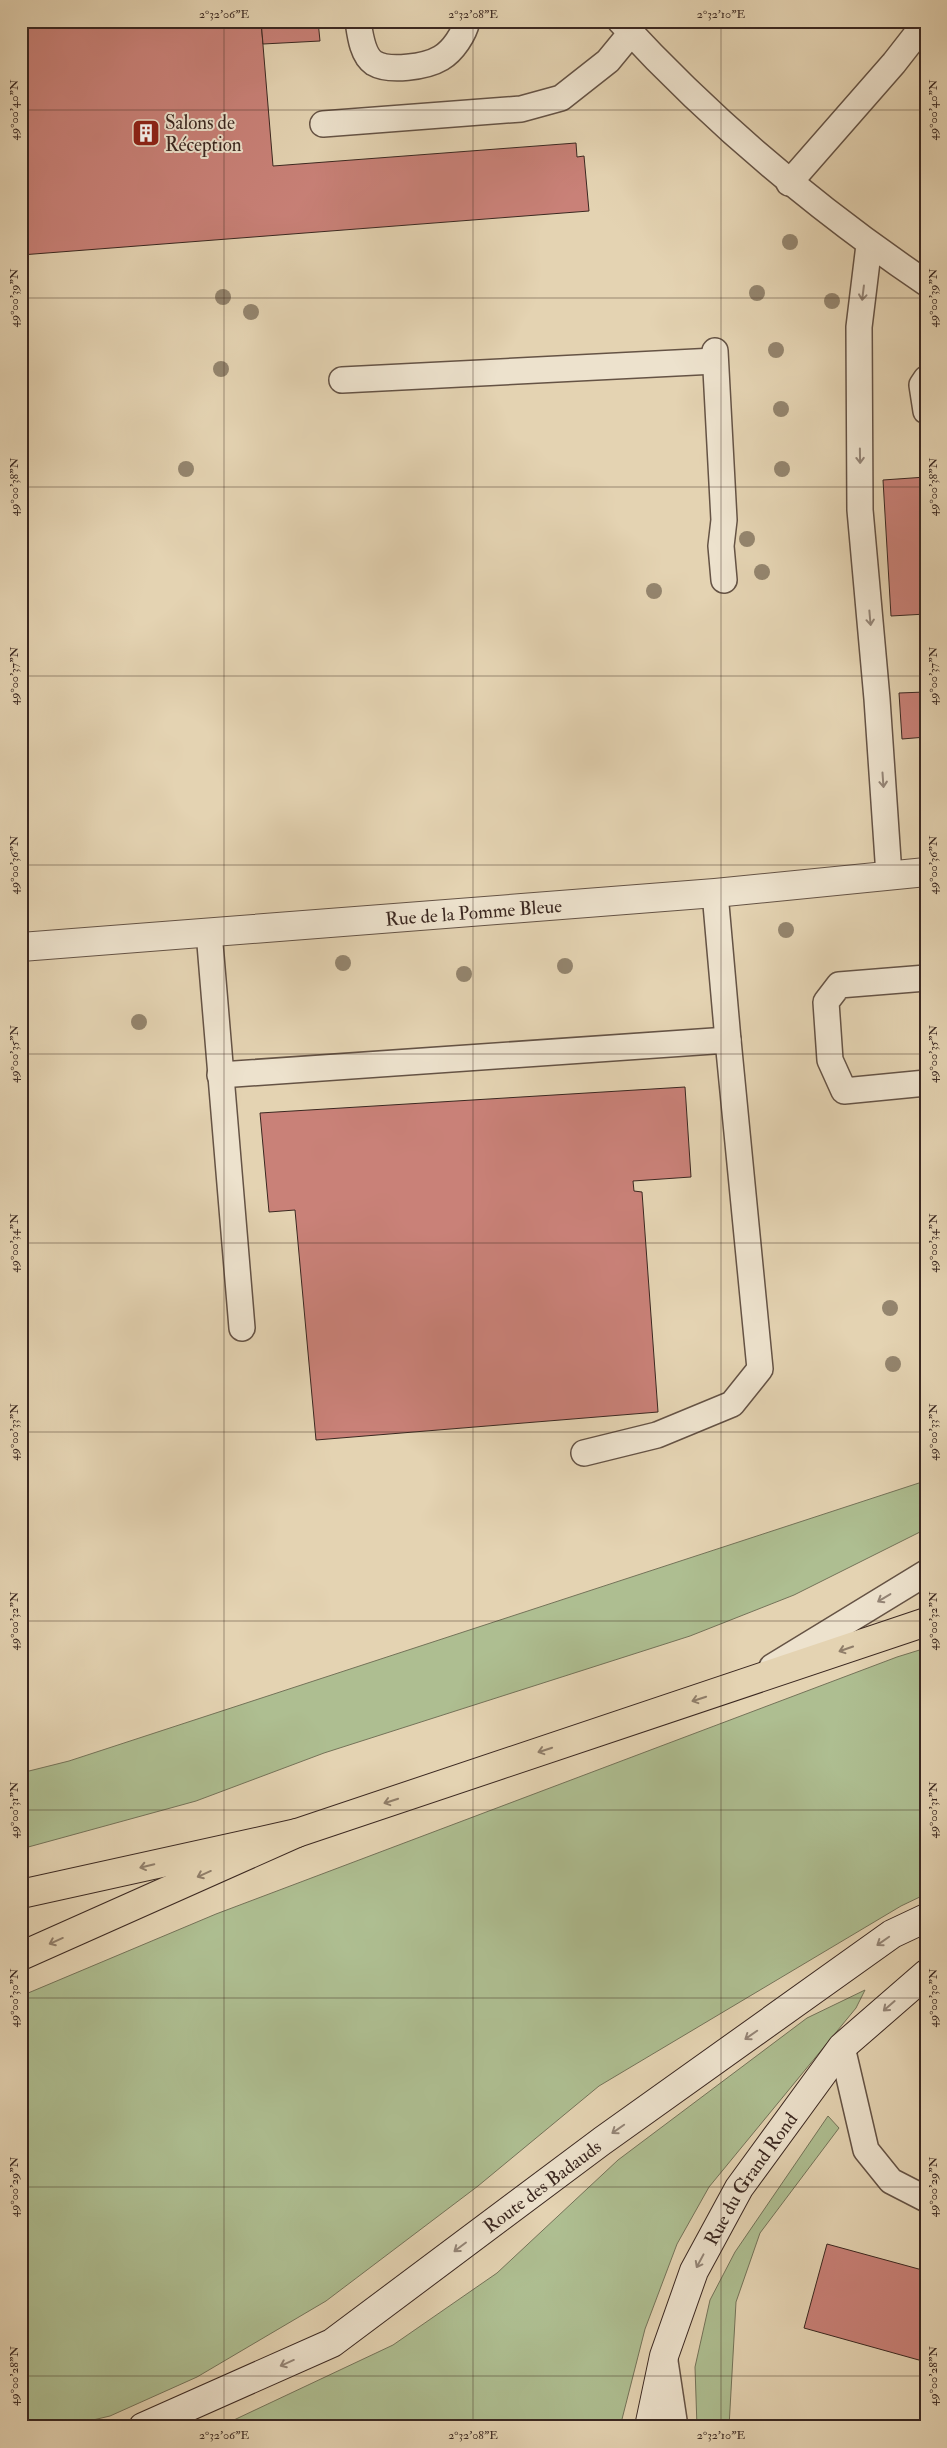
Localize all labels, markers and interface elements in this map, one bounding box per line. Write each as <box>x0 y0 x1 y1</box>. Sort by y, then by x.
text: 2°32'06"E <box>199 7 249 22</box>
text: 2°32'08"E <box>448 7 498 22</box>
text: 2°32'10"E <box>697 7 746 22</box>
text: 49°00'40"N <box>7 79 22 140</box>
text: 49°00'40"N <box>926 79 941 140</box>
place label: Salons de Réception <box>165 111 242 158</box>
building icon: Salons de Réception <box>131 118 161 148</box>
text: 49°00'39"N <box>7 268 22 327</box>
text: 49°00'39"N <box>926 268 941 327</box>
one-way arrow <box>858 285 868 301</box>
one-way arrow <box>855 447 865 463</box>
text: 49°00'38"N <box>7 458 22 516</box>
text: 49°00'38"N <box>926 458 941 516</box>
one-way arrow <box>865 609 875 625</box>
text: 49°00'37"N <box>7 647 22 705</box>
text: 49°00'37"N <box>926 647 941 705</box>
one-way arrow <box>879 771 888 787</box>
text: 49°00'36"N <box>7 835 22 894</box>
text: 49°00'36"N <box>926 835 941 894</box>
street label: Rue de la Pomme Bleue <box>384 894 563 932</box>
text: 49°00'35"N <box>7 1025 22 1083</box>
text: 49°00'35"N <box>926 1025 941 1083</box>
text: 49°00'34"N <box>7 1213 22 1273</box>
text: 49°00'34"N <box>926 1213 941 1273</box>
text: 49°00'33"N <box>7 1403 22 1461</box>
text: 49°00'33"N <box>926 1403 941 1461</box>
text: 49°00'32"N <box>7 1591 22 1650</box>
text: 49°00'32"N <box>926 1591 941 1650</box>
one-way arrow <box>878 1594 892 1604</box>
one-way arrow <box>839 1645 855 1654</box>
one-way arrow <box>692 1694 708 1704</box>
one-way arrow <box>538 1746 553 1755</box>
text: 49°00'31"N <box>7 1781 22 1839</box>
text: 49°00'31"N <box>926 1781 941 1839</box>
one-way arrow <box>383 1797 399 1807</box>
one-way arrow <box>139 1862 155 1871</box>
one-way arrow <box>197 1870 212 1880</box>
one-way arrow <box>49 1936 64 1946</box>
one-way arrow <box>876 1936 890 1946</box>
text: 49°00'30"N <box>7 1968 22 2027</box>
text: 49°00'30"N <box>926 1968 941 2027</box>
one-way arrow <box>883 2000 896 2011</box>
one-way arrow <box>744 2030 758 2040</box>
street label: Rue du Grand Rond <box>699 2108 804 2250</box>
one-way arrow <box>611 2124 625 2134</box>
street label: Route des Badauds <box>479 2135 606 2239</box>
text: 49°00'29"N <box>7 2157 22 2217</box>
text: 49°00'29"N <box>926 2157 941 2217</box>
one-way arrow <box>454 2242 467 2253</box>
one-way arrow <box>694 2253 704 2268</box>
text: 49°00'28"N <box>7 2346 22 2406</box>
text: 49°00'28"N <box>926 2346 941 2406</box>
one-way arrow <box>280 2359 295 2369</box>
text: 2°32'06"E <box>199 2428 249 2443</box>
text: 2°32'08"E <box>448 2428 498 2443</box>
text: 2°32'10"E <box>697 2428 746 2443</box>

